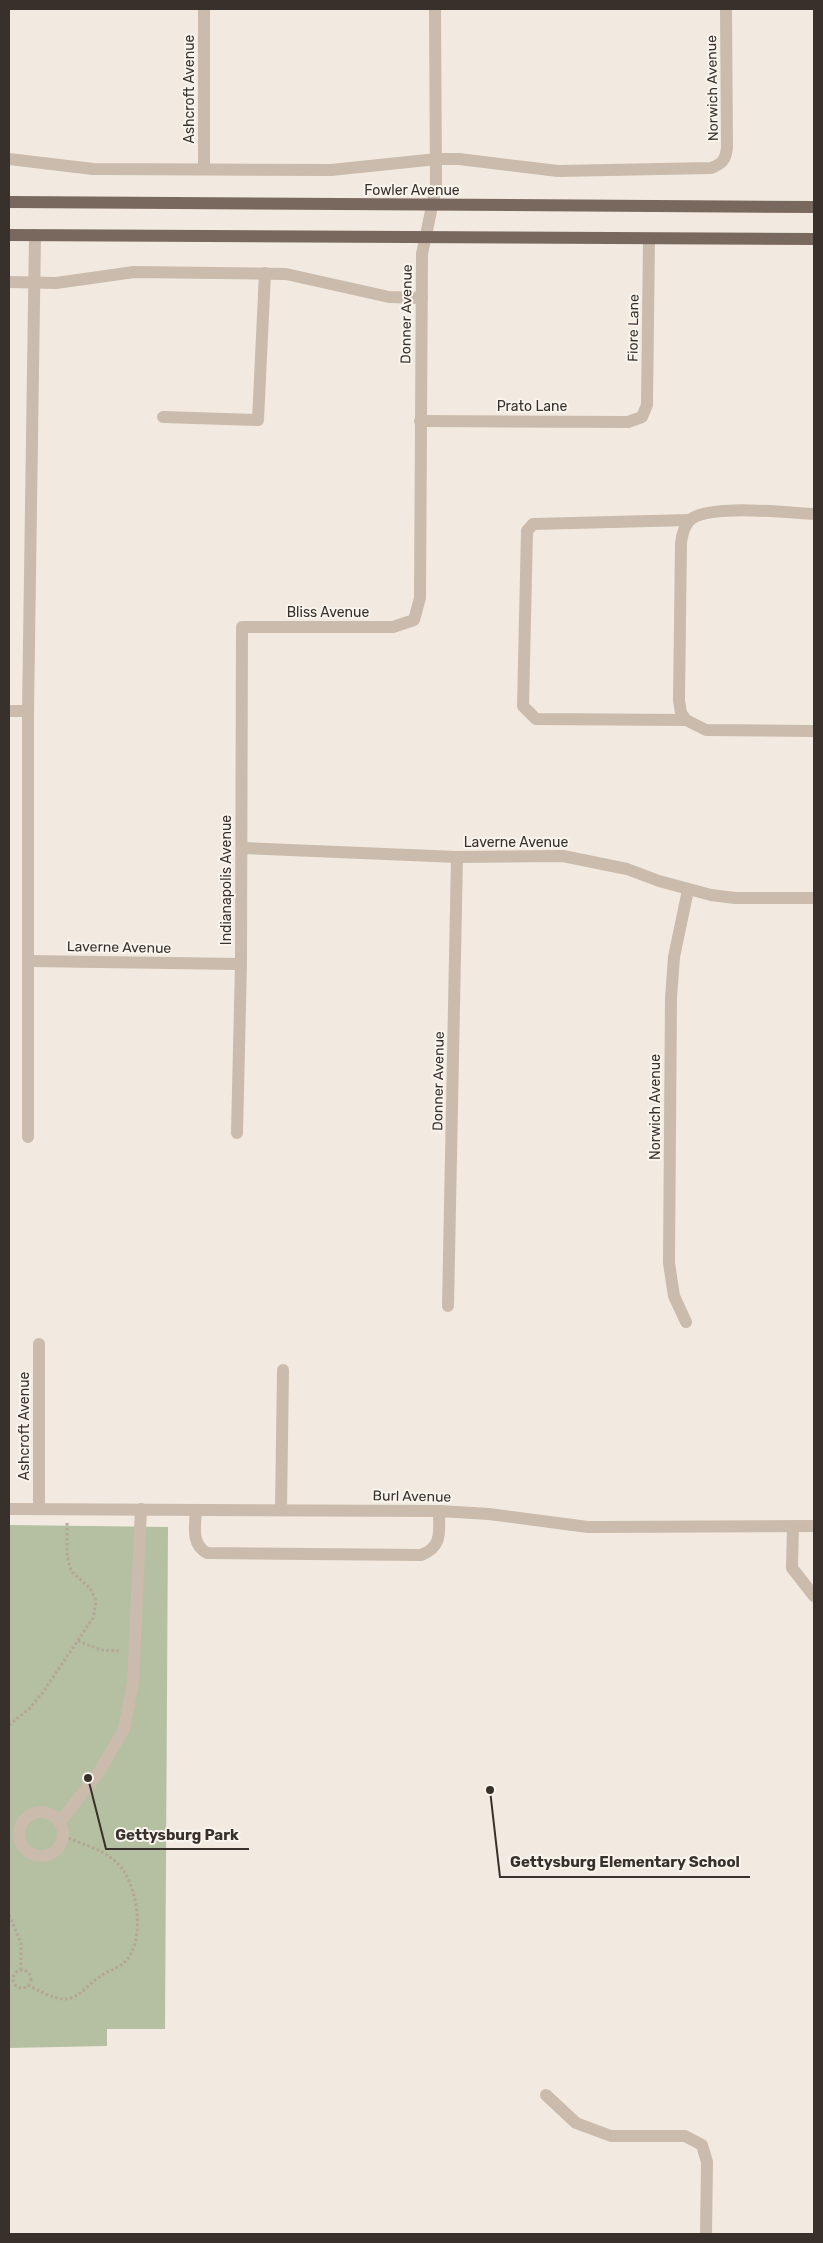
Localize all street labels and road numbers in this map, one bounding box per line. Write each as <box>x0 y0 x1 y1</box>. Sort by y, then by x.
street label: Ashcroft Avenue <box>181 34 198 143</box>
street label: Norwich Avenue <box>703 35 722 141</box>
street label: Fowler Avenue <box>364 182 460 199</box>
street label: Donner Avenue <box>397 264 416 364</box>
street label: Fiore Lane <box>624 294 643 362</box>
street label: Prato Lane <box>497 398 568 415</box>
street label: Bliss Avenue <box>287 604 369 621</box>
street label: Indianapolis Avenue <box>218 815 235 945</box>
street label: Laverne Avenue <box>464 834 568 851</box>
street label: Laverne Avenue <box>67 938 172 957</box>
street label: Donner Avenue <box>429 1031 448 1131</box>
street label: Norwich Avenue <box>647 1054 664 1160</box>
street label: Ashcroft Avenue <box>16 1371 33 1480</box>
street label: Burl Avenue <box>373 1487 452 1506</box>

